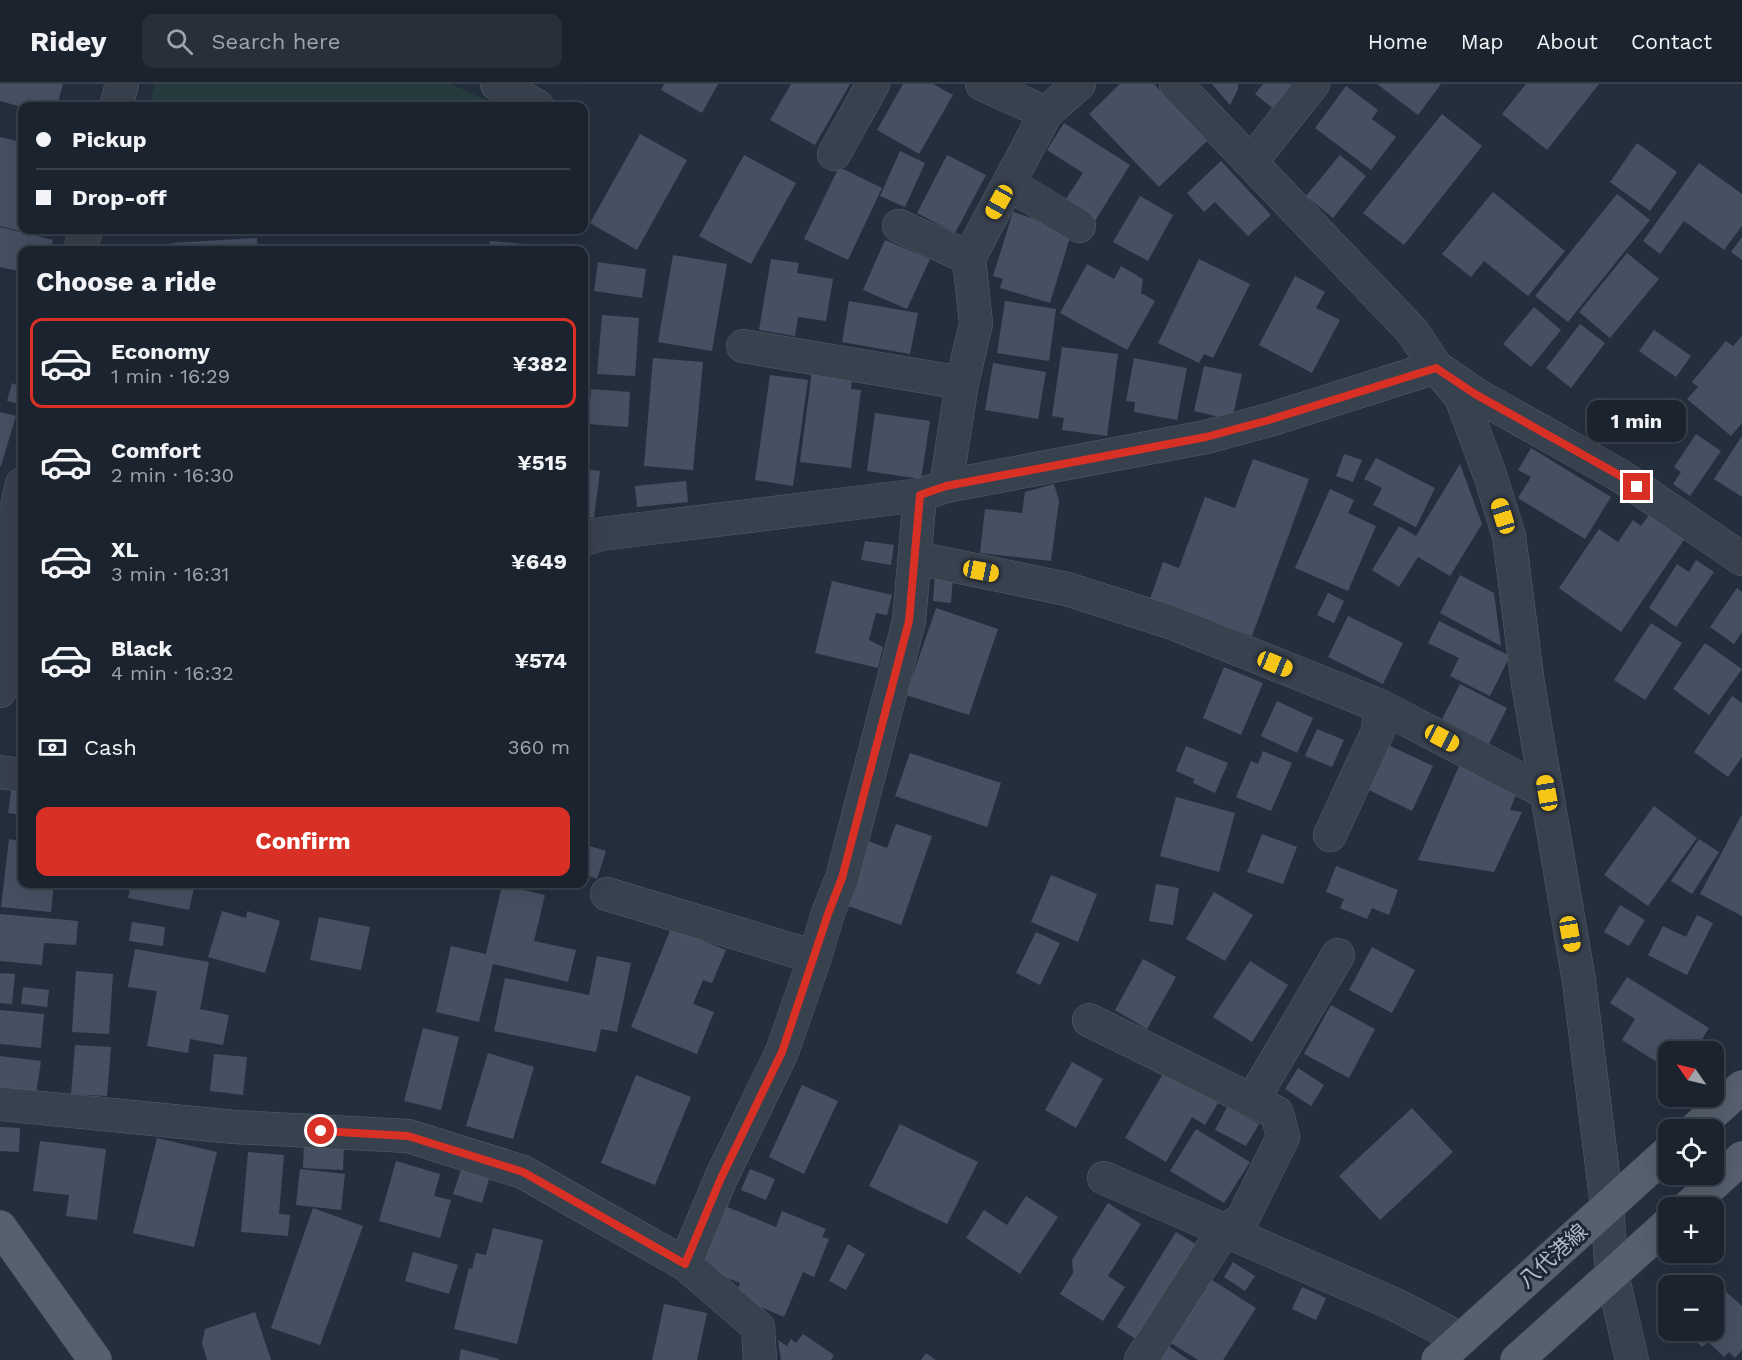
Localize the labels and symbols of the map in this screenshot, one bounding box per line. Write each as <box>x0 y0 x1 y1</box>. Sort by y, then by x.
car <box>982 182 1016 222</box>
callout: 1 min <box>1588 400 1686 442</box>
route end <box>1623 473 1650 500</box>
car <box>1489 496 1517 536</box>
car <box>962 559 1000 583</box>
car <box>1255 649 1295 679</box>
car <box>1422 722 1462 754</box>
car <box>1535 774 1559 812</box>
car <box>1558 915 1582 953</box>
north arrow <box>1658 1041 1724 1107</box>
route start <box>307 1117 334 1144</box>
street label: 八代港線 <box>1513 1218 1592 1293</box>

